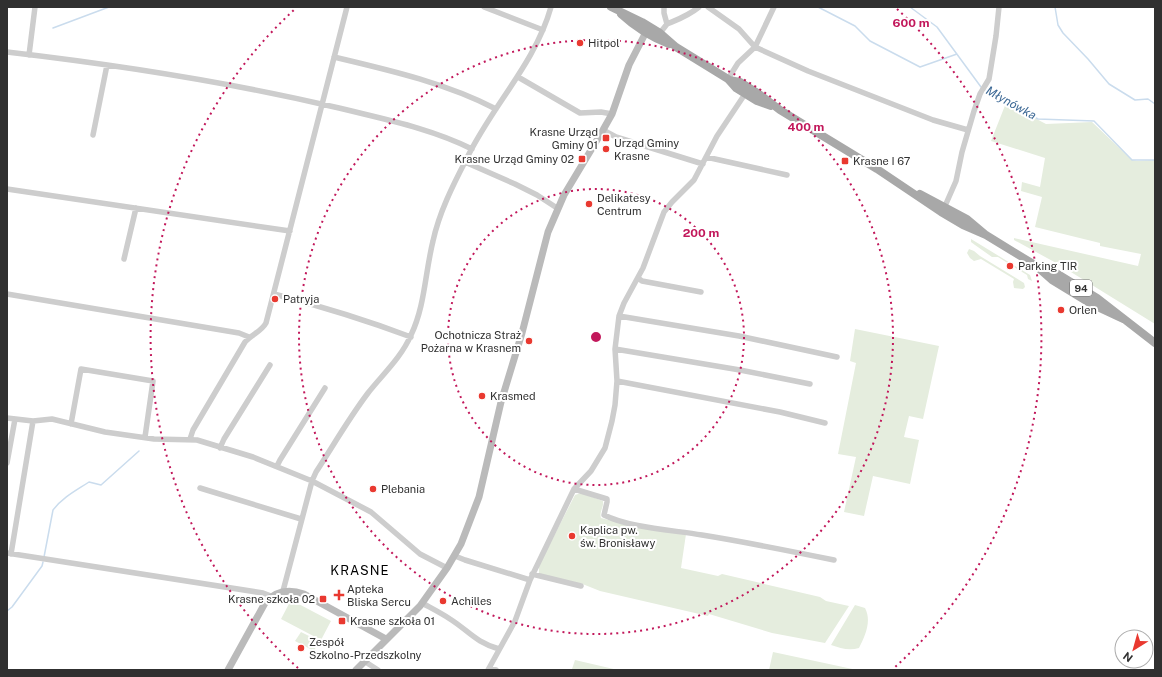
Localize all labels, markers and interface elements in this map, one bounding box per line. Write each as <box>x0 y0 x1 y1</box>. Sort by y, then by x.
text: 600 m <box>893 16 930 30</box>
place label: Hitpol <box>588 37 620 49</box>
marker: Hitpol <box>575 38 585 48</box>
water label: Młynówka <box>983 83 1039 123</box>
text: 400 m <box>788 120 825 134</box>
place label: Krasne Urząd Gminy 01 <box>530 126 598 151</box>
marker: Krasne Urząd Gminy 01 <box>601 133 611 143</box>
place label: Urząd Gminy Krasne <box>614 137 679 162</box>
marker: Urząd Gminy Krasne <box>601 144 611 154</box>
place label: Krasne Urząd Gminy 02 <box>455 153 574 165</box>
marker: Krasne Urząd Gminy 02 <box>577 154 587 164</box>
place label: Krasne I 67 <box>853 155 911 167</box>
marker: Krasne I 67 <box>840 156 850 166</box>
place label: Delikatesy Centrum <box>597 192 651 217</box>
marker: Delikatesy Centrum <box>584 199 594 209</box>
text: 200 m <box>683 226 719 240</box>
place label: Parking TIR <box>1018 260 1077 272</box>
marker: Parking TIR <box>1005 261 1015 271</box>
road number: 94 <box>1070 280 1092 296</box>
place label: Patryja <box>283 293 319 305</box>
marker: Patryja <box>270 294 280 304</box>
place label: Orlen <box>1069 304 1097 316</box>
marker: Orlen <box>1056 305 1066 315</box>
place label: Ochotnicza Straż Pożarna w Krasnem <box>421 329 521 354</box>
centre of rings <box>589 330 603 344</box>
marker: Ochotnicza Straż Pożarna w Krasnem <box>524 336 534 346</box>
place label: Krasmed <box>490 390 536 402</box>
marker: Krasmed <box>477 391 487 401</box>
place label: Plebania <box>381 483 425 495</box>
marker: Plebania <box>368 484 378 494</box>
place label: Kaplica pw. św. Bronisławy <box>580 524 655 549</box>
marker: Kaplica pw. św. Bronisławy <box>567 531 577 541</box>
district label: KRASNE <box>330 563 390 578</box>
place label: Apteka Bliska Sercu <box>347 583 411 608</box>
marker: Apteka Bliska Sercu <box>334 590 344 600</box>
place label: Krasne szkoła 02 <box>228 593 315 605</box>
marker: Krasne szkoła 02 <box>318 594 328 604</box>
place label: Achilles <box>451 595 492 607</box>
marker: Achilles <box>438 596 448 606</box>
place label: Krasne szkoła 01 <box>350 615 435 627</box>
marker: Krasne szkoła 01 <box>337 616 347 626</box>
north arrow <box>1114 629 1154 669</box>
place label: Zespół Szkolno-Przedszkolny <box>309 636 422 661</box>
marker: Zespół Szkolno-Przedszkolny <box>296 643 306 653</box>
text: N <box>1121 650 1135 664</box>

